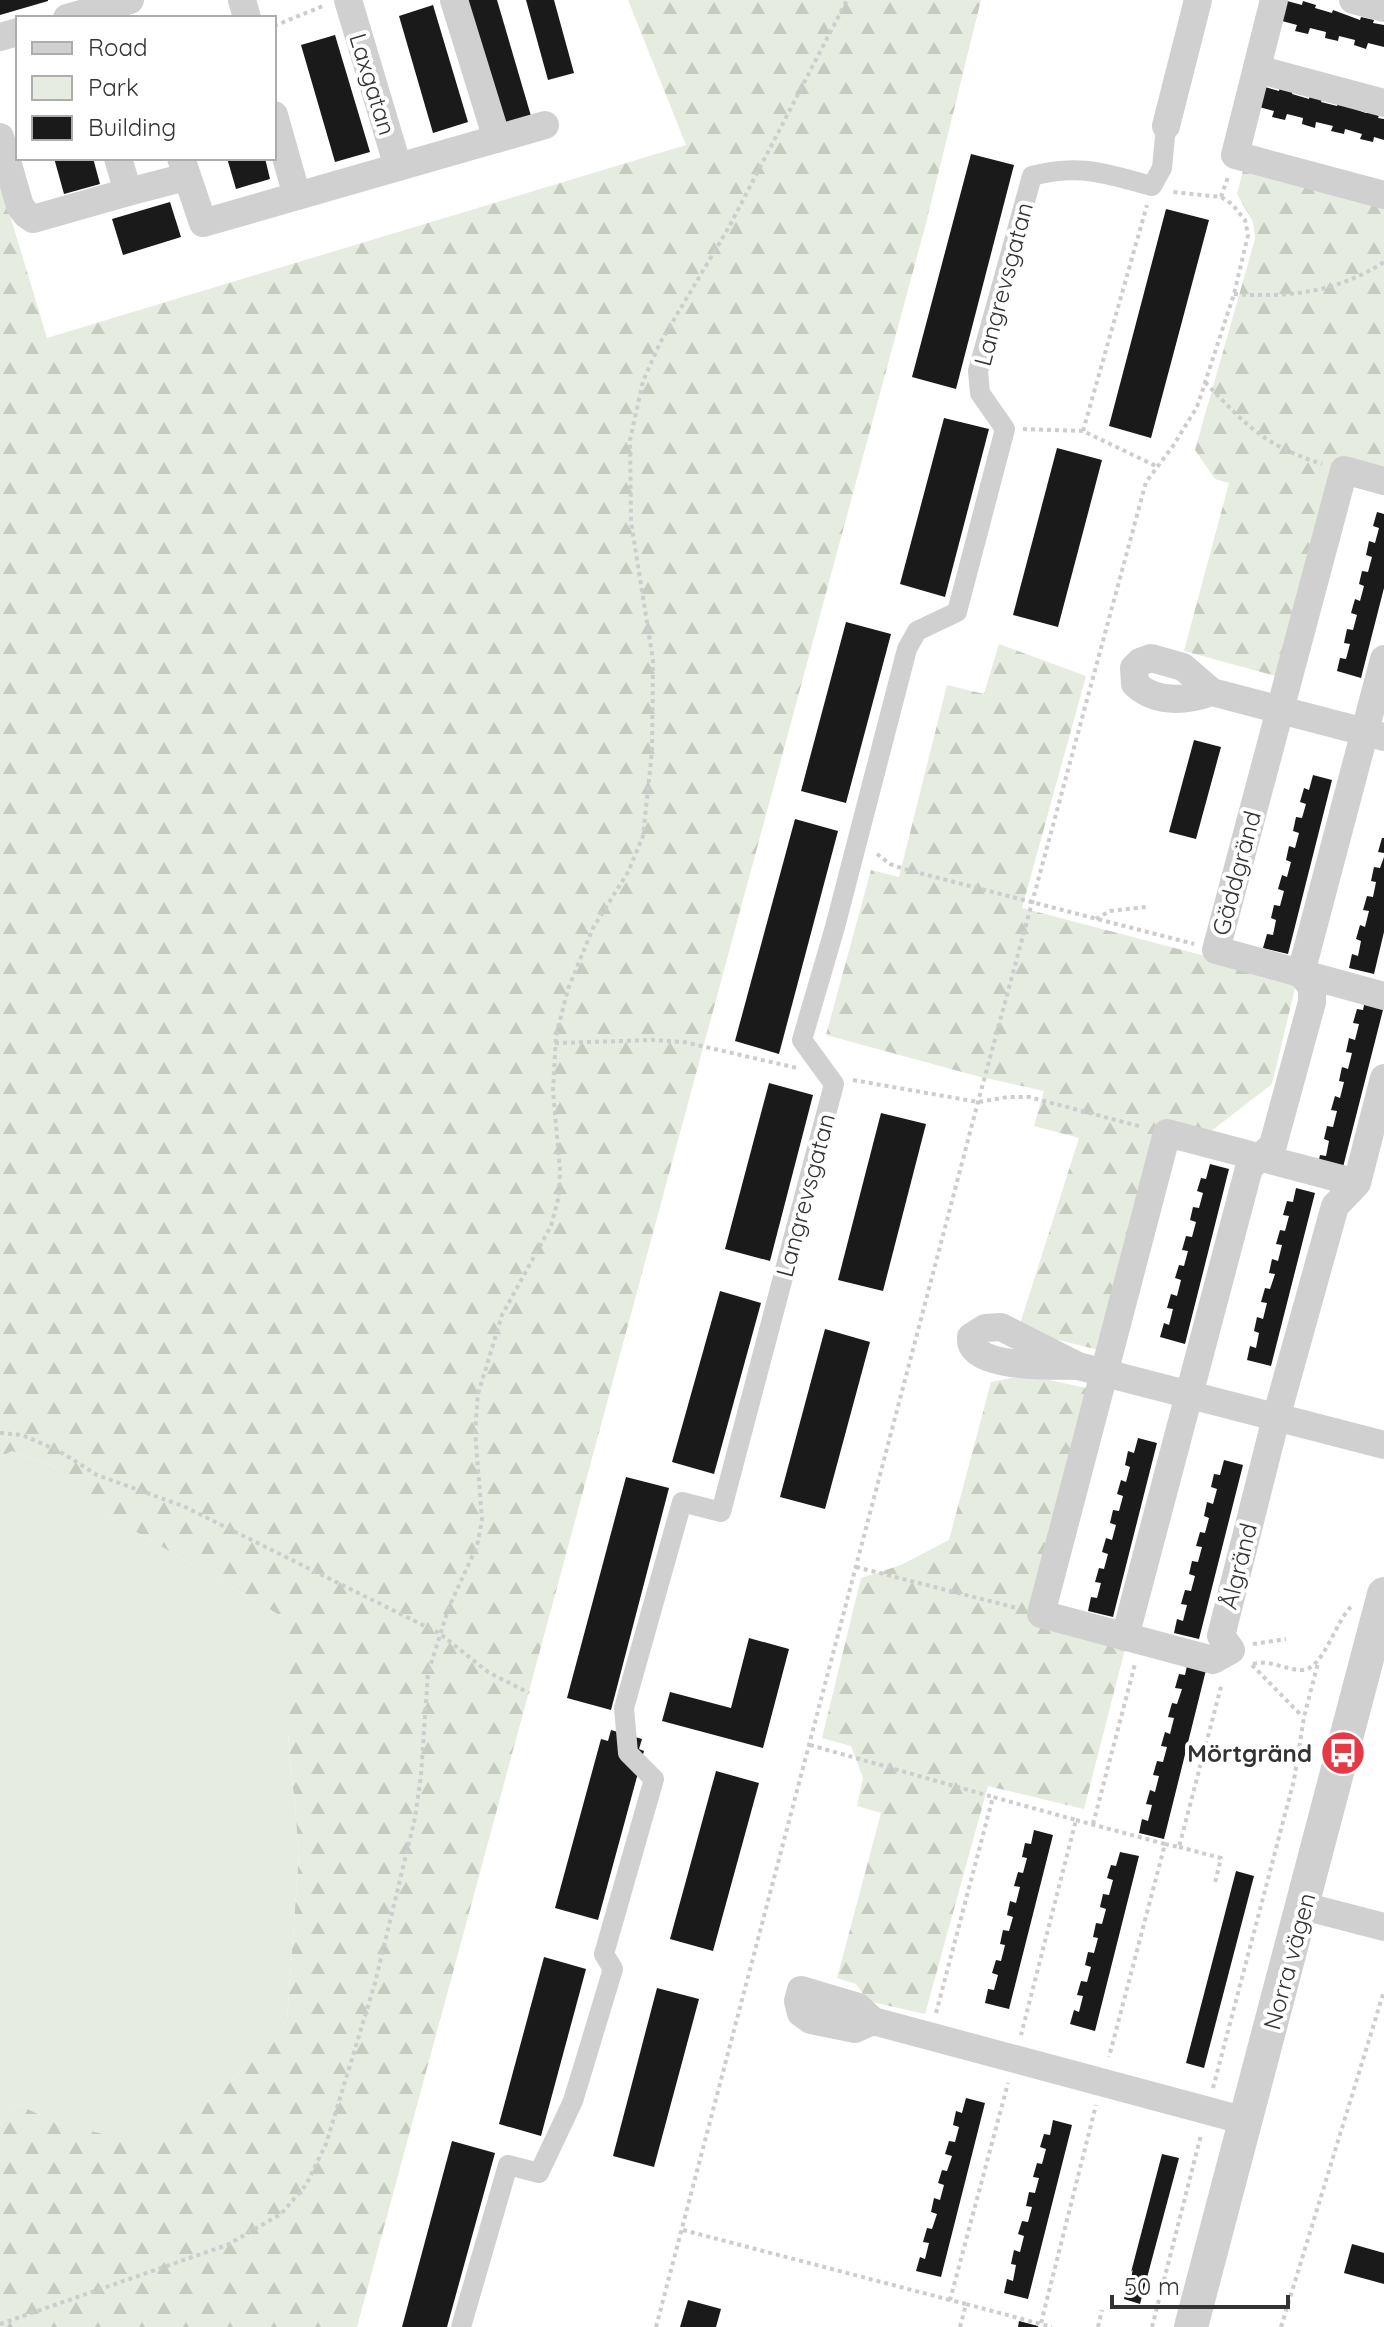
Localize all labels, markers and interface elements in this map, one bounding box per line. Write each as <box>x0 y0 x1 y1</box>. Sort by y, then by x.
legend <box>16 16 276 160</box>
street label: Laxgatan <box>343 29 403 139</box>
text: Road <box>88 32 148 62</box>
text: Park <box>88 72 139 102</box>
text: Building <box>88 112 176 142</box>
street label: Langrevsgatan <box>967 199 1039 369</box>
street label: Gäddgränd <box>1205 808 1267 938</box>
street label: Langrevsgatan <box>769 1110 841 1280</box>
street label: Ålgränd <box>1213 1520 1263 1612</box>
bus stop icon: Mörtgränd <box>1319 1729 1367 1777</box>
place label: Mörtgränd <box>1187 1738 1312 1768</box>
street label: Norra vägen <box>1256 1889 1322 2033</box>
scale bar <box>1112 2259 1288 2309</box>
text: 50 m <box>1124 2271 1180 2301</box>

